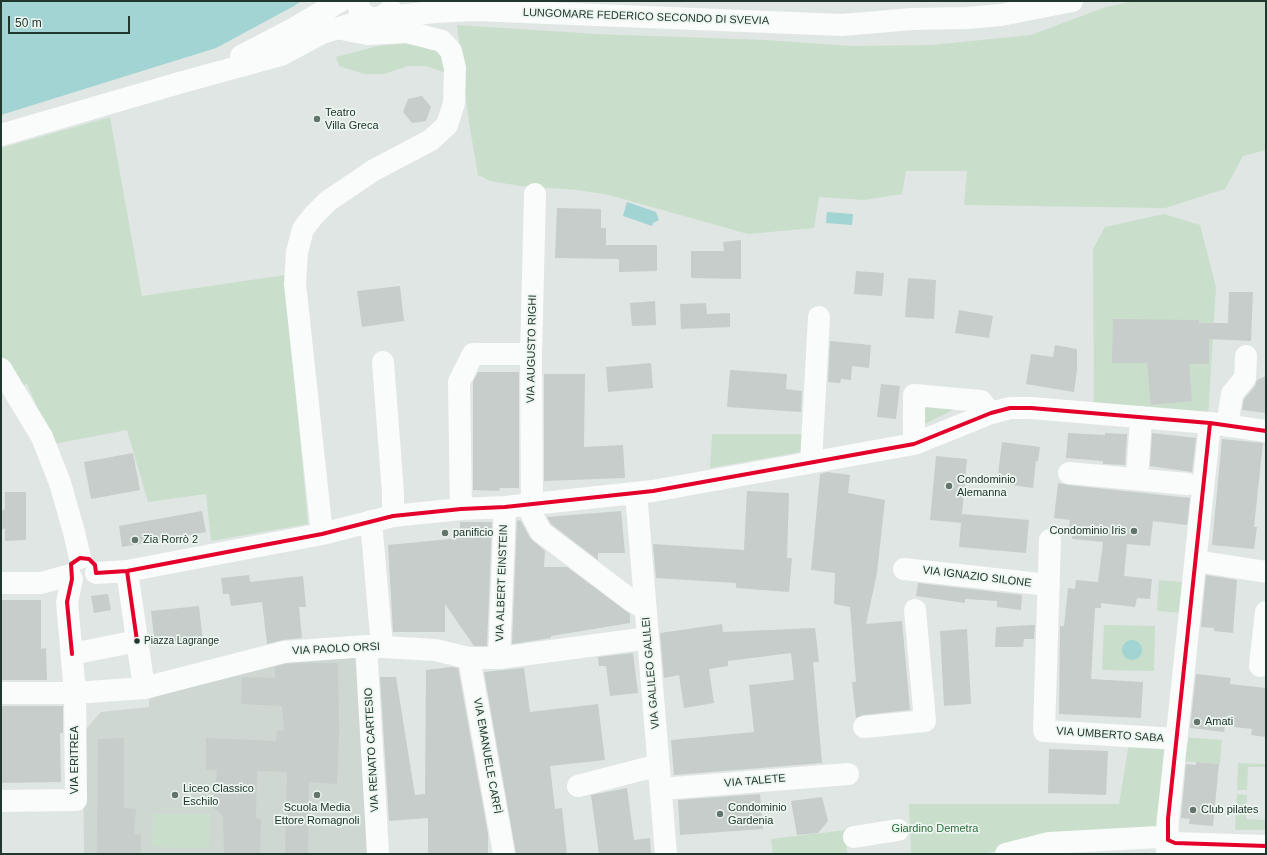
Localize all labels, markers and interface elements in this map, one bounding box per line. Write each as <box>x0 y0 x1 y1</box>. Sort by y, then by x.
street label: LUNGOMARE FEDERICO SECONDO DI SVEVIA <box>523 6 769 28</box>
scale bar <box>10 8 132 34</box>
text: 50 m <box>15 16 42 30</box>
place label: Teatro Villa Greca <box>325 106 379 132</box>
marker: Teatro Villa Greca <box>312 114 322 124</box>
street label: VIA AUGUSTO RIGHI <box>524 295 540 403</box>
place label: Condominio Alemanna <box>957 473 1016 499</box>
marker: Condominio Alemanna <box>944 481 954 491</box>
street label: VIA ALBERT EINSTEIN <box>493 524 511 642</box>
place label: Condominio Iris <box>1050 524 1126 538</box>
place label: panificio <box>453 526 493 540</box>
marker: Condominio Iris <box>1129 526 1139 536</box>
marker: panificio <box>440 528 450 538</box>
place label: Zia Rorrò 2 <box>143 533 198 547</box>
marker: Zia Rorrò 2 <box>130 535 140 545</box>
street label: VIA IGNAZIO SILONE <box>922 564 1032 590</box>
street label: VIA GALILEO GALILEI <box>640 616 662 730</box>
place label: Piazza Lagrange <box>144 635 219 647</box>
marker: Piazza Lagrange <box>132 636 142 646</box>
street label: VIA PAOLO ORSI <box>292 640 380 658</box>
street label: VIA RENATO CARTESIO <box>362 687 382 813</box>
street label: VIA EMANUELE CARFÌ <box>470 697 504 815</box>
place label: Amati <box>1205 715 1233 729</box>
marker: Amati <box>1192 717 1202 727</box>
street label: VIA UMBERTO SABA <box>1056 725 1164 745</box>
street label: VIA ERITREA <box>68 726 82 794</box>
street label: VIA TALETE <box>724 772 786 790</box>
place label: Liceo Classico Eschilo <box>183 782 254 808</box>
marker: Liceo Classico Eschilo <box>170 790 180 800</box>
marker: Scuola Media Ettore Romagnoli <box>312 790 322 800</box>
place label: Scuola Media Ettore Romagnoli <box>275 801 359 827</box>
place label: Condominio Gardenia <box>728 801 787 827</box>
place label: Club pilates <box>1201 803 1258 817</box>
marker: Club pilates <box>1188 805 1198 815</box>
marker: Condominio Gardenia <box>715 809 725 819</box>
park label: Giardino Demetra <box>892 822 978 836</box>

